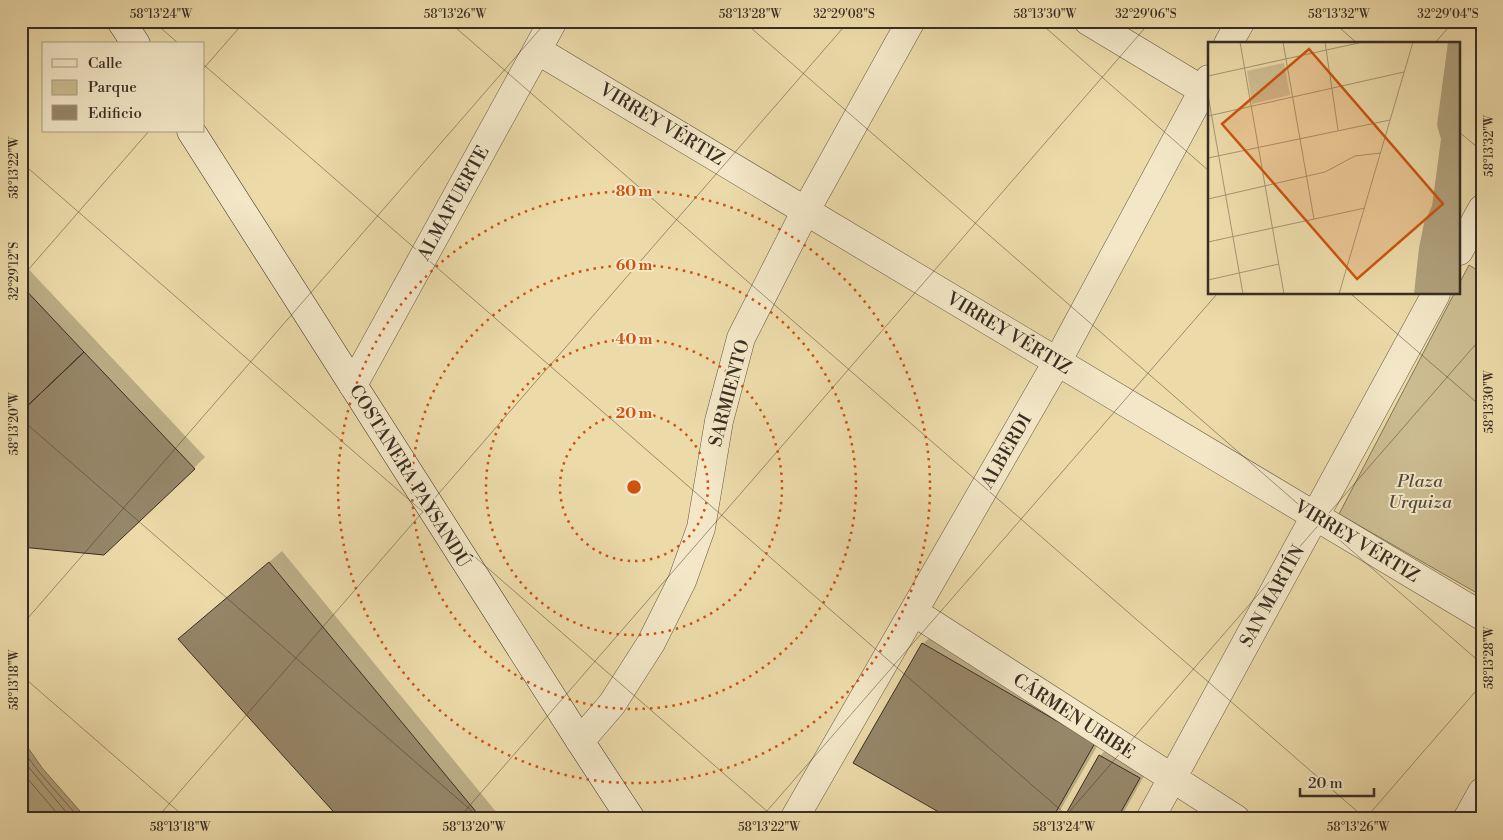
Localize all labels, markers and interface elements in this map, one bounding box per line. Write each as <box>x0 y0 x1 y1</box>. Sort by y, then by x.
text: 58°13'24"W <box>130 7 193 22</box>
text: 58°13'26"W <box>424 7 487 22</box>
text: 58°13'28"W <box>719 7 782 22</box>
text: 32°29'08"S <box>813 7 875 22</box>
text: 58°13'30"W <box>1013 7 1078 22</box>
text: 32°29'06"S <box>1115 7 1177 22</box>
text: 58°13'32"W <box>1308 7 1371 22</box>
text: 32°29'04"S <box>1417 7 1479 22</box>
legend <box>42 42 205 132</box>
inset map <box>1208 42 1460 295</box>
text: Calle <box>88 54 122 73</box>
text: Parque <box>88 78 137 97</box>
street label: VIRREY VÉRTIZ <box>594 78 728 171</box>
text: Edificio <box>88 104 142 123</box>
text: 58°13'32"W <box>1482 114 1497 177</box>
text: 58°13'22"W <box>7 136 22 199</box>
street label: ALMAFUERTE <box>412 142 494 266</box>
text: 80 m <box>616 182 653 201</box>
text: 32°29'12"S <box>7 242 22 300</box>
text: 60 m <box>616 256 653 275</box>
street label: VIRREY VÉRTIZ <box>941 287 1075 380</box>
text: 40 m <box>615 330 653 349</box>
street label: SARMIENTO <box>704 337 755 449</box>
text: 58°13'30"W <box>1482 369 1497 434</box>
street label: COSTANERA PAYSANDÚ <box>344 381 476 573</box>
text: 58°13'20"W <box>7 391 22 456</box>
text: 20 m <box>616 404 653 423</box>
street label: ALBERDI <box>975 410 1037 494</box>
park label: Plaza Urquiza <box>1388 470 1453 514</box>
centre of rings <box>625 478 643 496</box>
street label: VIRREY VÉRTIZ <box>1289 495 1423 588</box>
street label: SAN MARTÍN <box>1235 541 1310 651</box>
text: 58°13'28"W <box>1482 626 1497 689</box>
text: 58°13'18"W <box>7 649 22 710</box>
street label: CÁRMEN URIBE <box>1008 668 1139 764</box>
scale bar <box>1300 765 1374 797</box>
text: 20 m <box>1308 774 1343 793</box>
text: 58°13'18"W <box>150 820 211 835</box>
text: 58°13'20"W <box>442 820 507 835</box>
text: 58°13'22"W <box>738 820 801 835</box>
text: 58°13'24"W <box>1033 820 1096 835</box>
text: 58°13'26"W <box>1327 820 1390 835</box>

